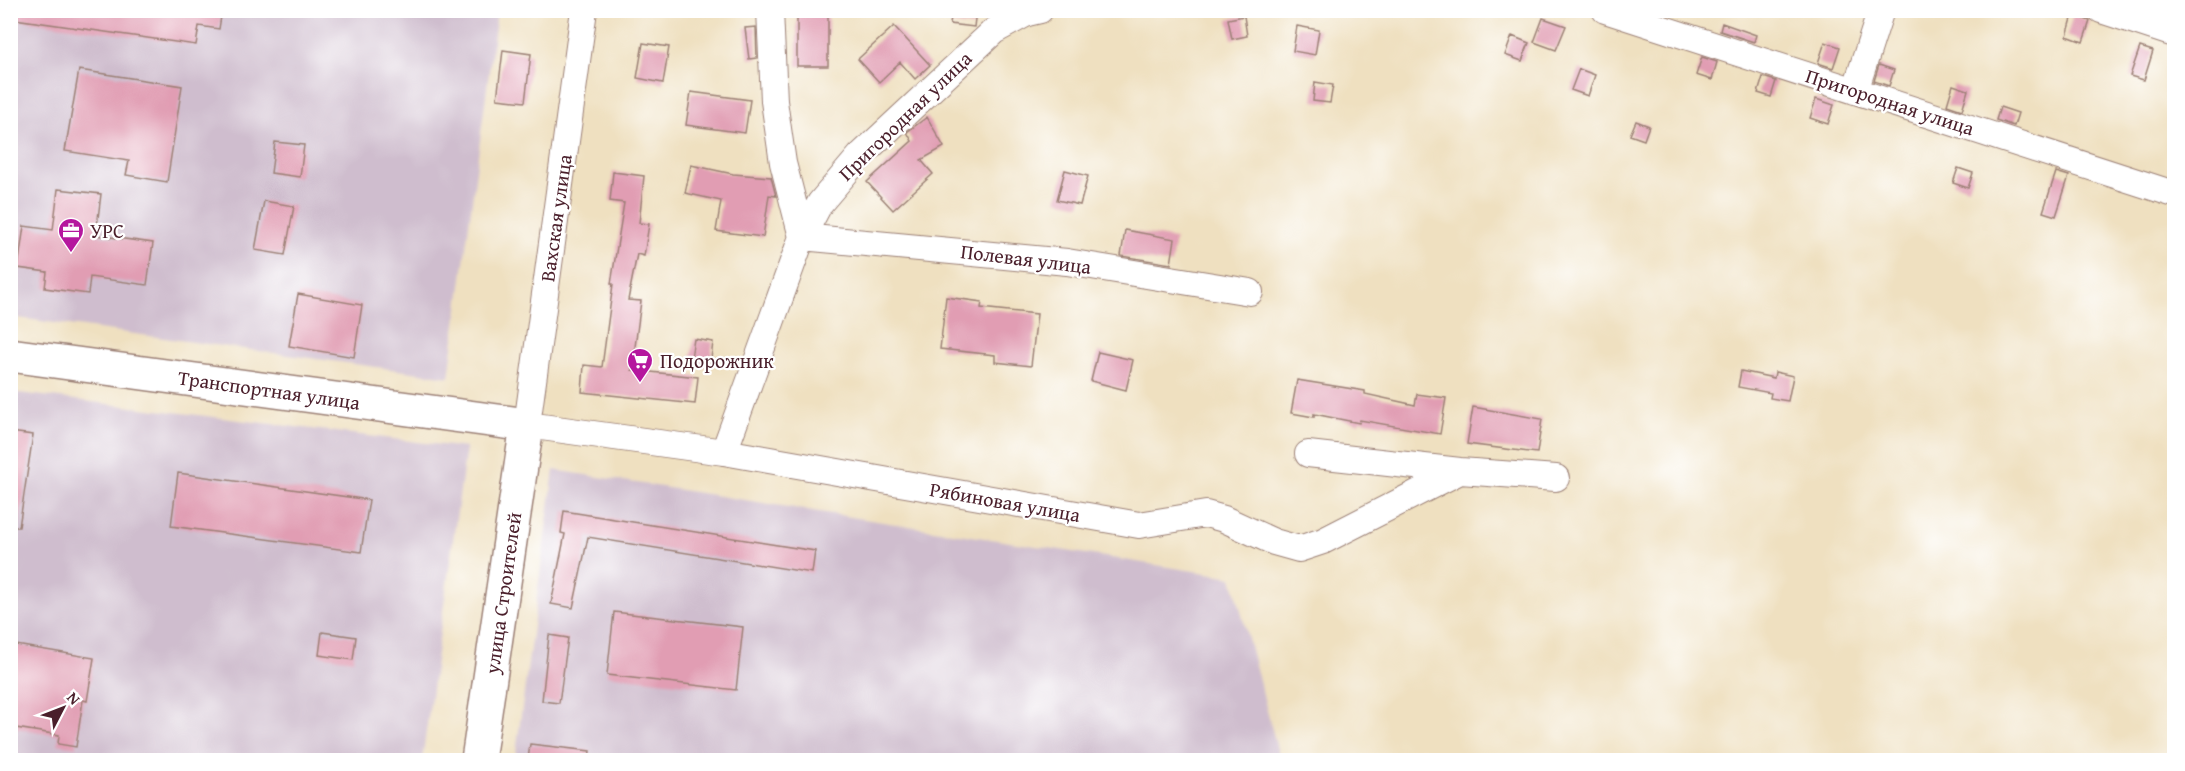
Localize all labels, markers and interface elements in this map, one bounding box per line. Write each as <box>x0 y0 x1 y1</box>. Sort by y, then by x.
street label: Пригородная улица <box>831 44 978 187</box>
street label: Пригородная улица <box>1802 61 1979 143</box>
street label: Вахская улица <box>532 152 579 284</box>
office icon: УРС <box>56 216 86 254</box>
place label: УРС <box>90 216 124 245</box>
street label: Полевая улица <box>959 236 1093 281</box>
supermarket icon: Подорожник <box>625 346 655 384</box>
place label: Подорожник <box>660 346 774 375</box>
street label: Транспортная улица <box>176 362 362 417</box>
street label: Рябиновая улица <box>927 474 1083 529</box>
street label: улица Строителей <box>477 510 528 677</box>
north arrow <box>33 678 93 738</box>
text: N <box>62 686 87 710</box>

